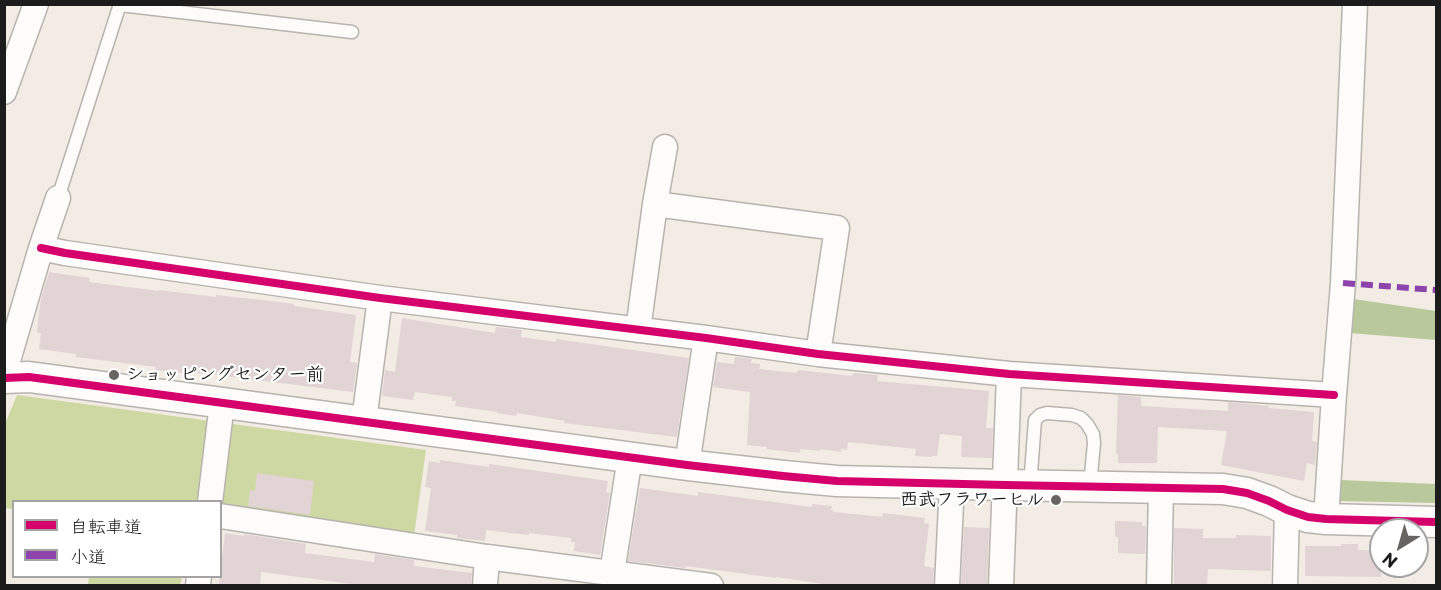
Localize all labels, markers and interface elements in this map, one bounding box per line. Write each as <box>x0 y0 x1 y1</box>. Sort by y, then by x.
place label: ショッピングセンター前 <box>126 364 324 386</box>
marker: ショッピングセンター前 <box>107 368 121 382</box>
place label: 西武フラワーヒル <box>900 489 1044 511</box>
marker: 西武フラワーヒル <box>1049 493 1063 507</box>
legend <box>12 500 222 578</box>
text: 自転車道 <box>70 512 142 539</box>
north arrow <box>1369 518 1429 578</box>
text: 小道 <box>70 542 106 569</box>
text: N <box>1377 547 1402 574</box>

